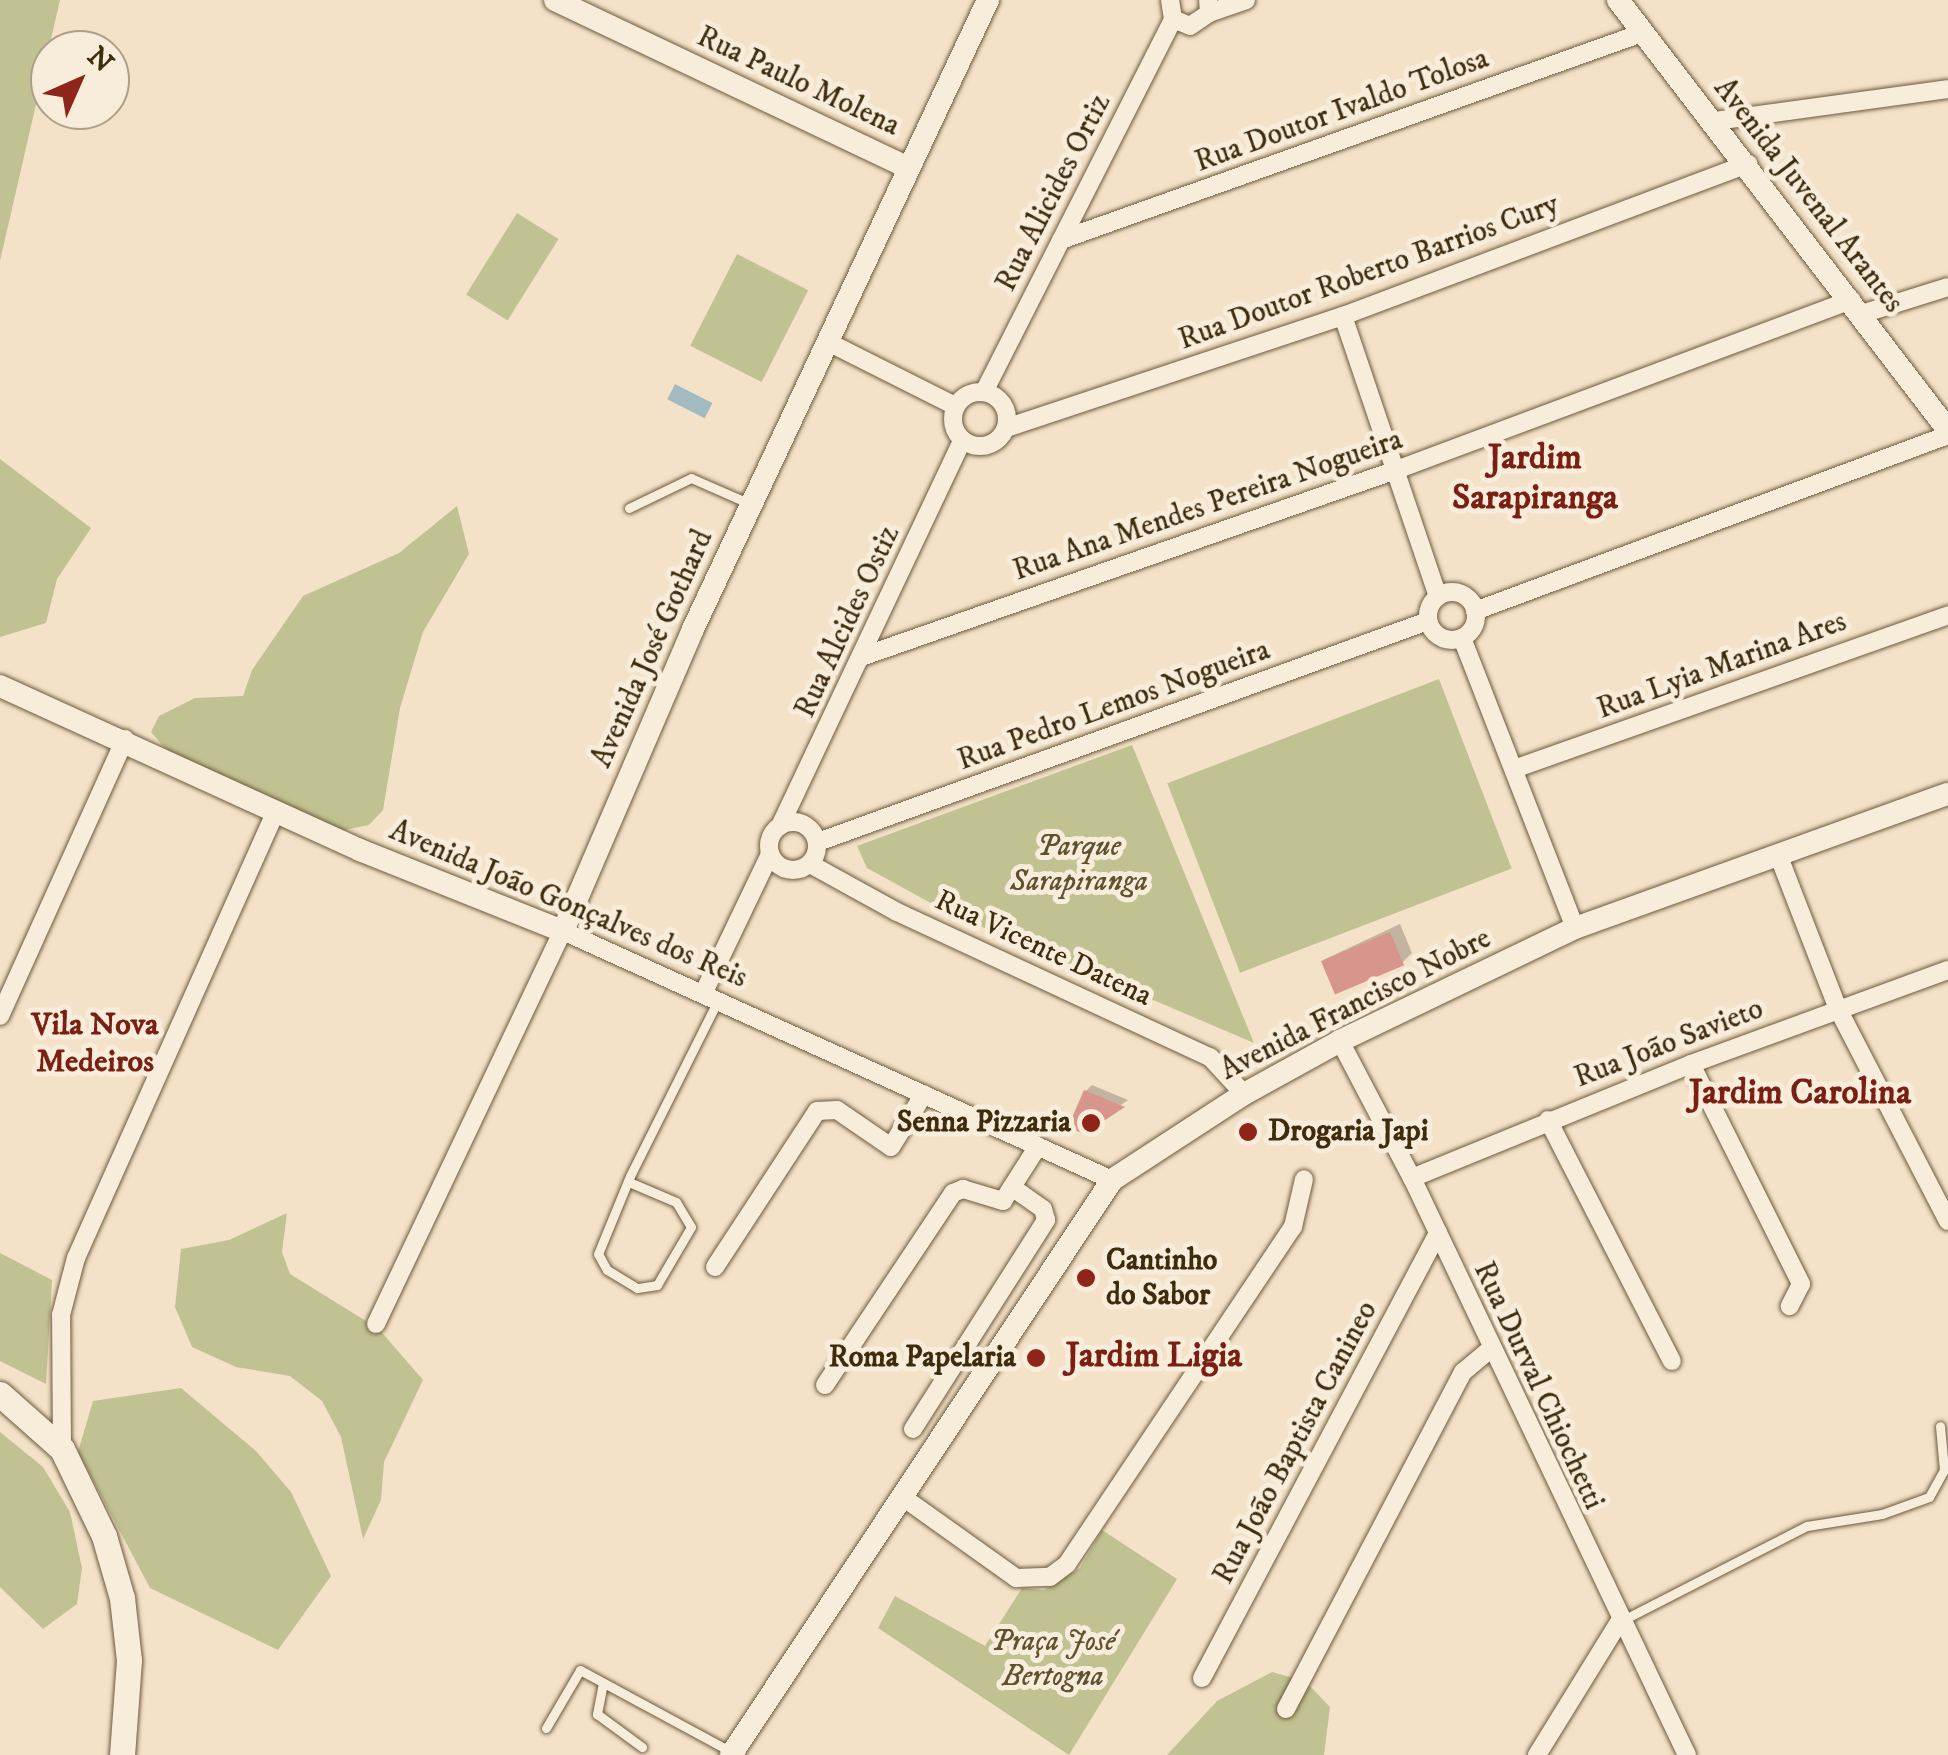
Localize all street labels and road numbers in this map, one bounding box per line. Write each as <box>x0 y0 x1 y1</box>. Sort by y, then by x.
street label: Rua Paulo Molena <box>691 19 905 145</box>
street label: Rua Doutor Ivaldo Tolosa <box>1190 41 1494 181</box>
street label: Avenida Juvenal Arantes <box>1705 72 1911 320</box>
street label: Rua Alicides Ortiz <box>989 88 1119 298</box>
street label: Rua Doutor Roberto Barrios Cury <box>1174 187 1564 359</box>
street label: Rua Ana Mendes Pereira Nogueira <box>1009 422 1407 590</box>
street label: Rua Alcides Ostiz <box>788 520 908 724</box>
street label: Avenida José Gothard <box>584 525 722 773</box>
street label: Rua Lyia Marina Ares <box>1592 604 1852 728</box>
street label: Rua Pedro Lemos Nogueira <box>953 633 1275 779</box>
street label: Avenida João Gonçalves dos Reis <box>384 813 752 997</box>
street label: Rua Vicente Datena <box>929 883 1157 1015</box>
street label: Avenida Francisco Nobre <box>1215 921 1497 1089</box>
street label: Rua João Savieto <box>1570 991 1768 1097</box>
street label: Rua Durval Chiochetti <box>1465 1256 1611 1516</box>
street label: Rua João Baptista Canineo <box>1206 1295 1386 1591</box>

